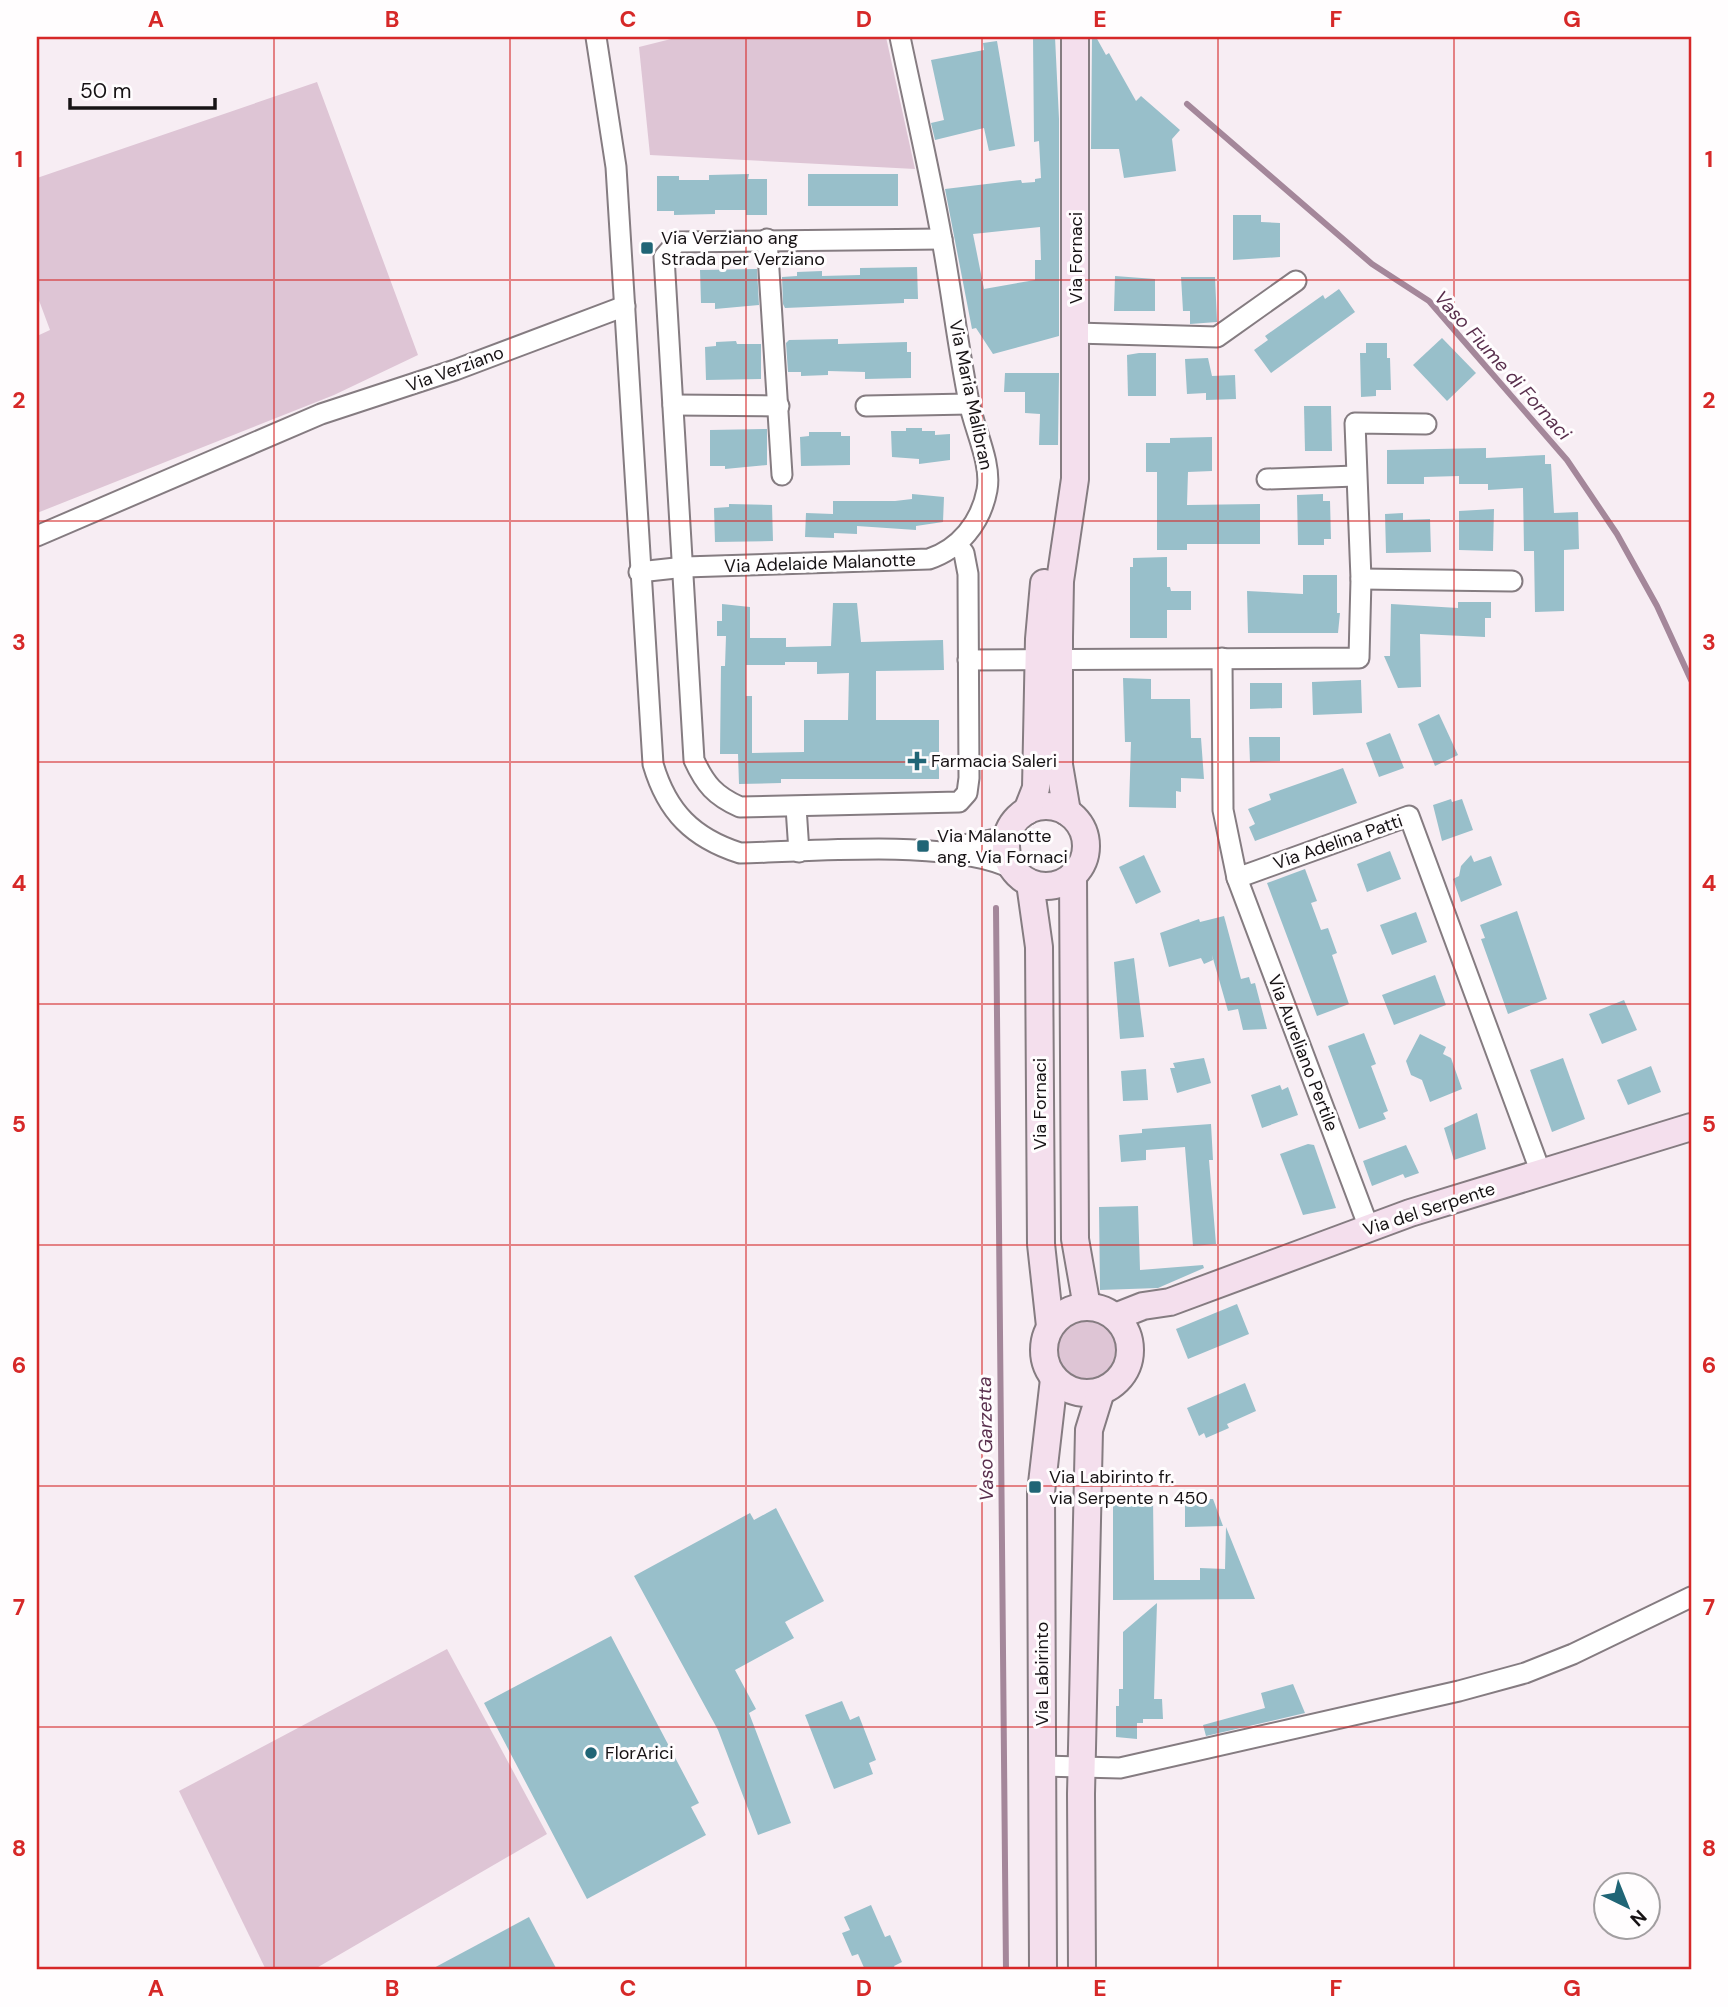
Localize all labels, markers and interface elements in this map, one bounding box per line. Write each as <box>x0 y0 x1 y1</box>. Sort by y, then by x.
text: A <box>148 4 164 34</box>
text: B <box>385 4 399 34</box>
text: C <box>620 4 636 34</box>
text: D <box>856 4 872 34</box>
text: E <box>1093 4 1107 34</box>
text: F <box>1330 4 1343 34</box>
text: G <box>1563 4 1581 34</box>
scale bar <box>70 66 215 110</box>
text: 50 m <box>80 77 131 105</box>
text: 1 <box>15 144 23 174</box>
text: 1 <box>1705 144 1713 174</box>
street label: Via Fornaci <box>1064 212 1088 304</box>
place label: Via Verziano ang Strada per Verziano <box>661 226 825 271</box>
marker: Via Verziano ang Strada per Verziano <box>639 240 655 256</box>
water label: Vaso Fiume di Fornaci <box>1429 285 1577 446</box>
street label: Via Maria Malibran <box>943 318 999 472</box>
street label: Via Verziano <box>403 340 507 398</box>
text: 2 <box>12 385 26 415</box>
text: 2 <box>1702 385 1716 415</box>
street label: Via Adelaide Malanotte <box>724 548 916 578</box>
text: 3 <box>12 627 26 657</box>
text: 3 <box>1702 627 1716 657</box>
place label: Farmacia Saleri <box>931 749 1057 773</box>
marker: Farmacia Saleri <box>909 753 925 769</box>
street label: Via Adelina Patti <box>1270 809 1406 875</box>
place label: Via Malanotte ang. Via Fornaci <box>937 824 1068 869</box>
marker: Via Malanotte ang. Via Fornaci <box>915 838 931 854</box>
text: 4 <box>12 868 27 898</box>
text: 4 <box>1702 868 1717 898</box>
street label: Via Aureliano Pertile <box>1262 971 1344 1135</box>
street label: Via Fornaci <box>1028 1058 1052 1150</box>
text: 5 <box>12 1109 26 1139</box>
text: 5 <box>1702 1109 1716 1139</box>
street label: Via del Serpente <box>1360 1176 1498 1242</box>
text: 6 <box>12 1350 26 1380</box>
text: 6 <box>1702 1350 1716 1380</box>
water label: Vaso Garzetta <box>972 1376 999 1502</box>
place label: Via Labirinto fr. via Serpente n 450 <box>1049 1465 1208 1510</box>
marker: Via Labirinto fr. via Serpente n 450 <box>1027 1479 1043 1495</box>
text: 7 <box>13 1592 25 1622</box>
text: 7 <box>1703 1592 1715 1622</box>
street label: Via Labirinto <box>1030 1622 1054 1726</box>
place label: FlorArici <box>605 1741 674 1765</box>
marker: FlorArici <box>583 1745 599 1761</box>
text: 8 <box>12 1833 26 1863</box>
text: 8 <box>1702 1833 1716 1863</box>
north arrow <box>1592 1870 1662 1940</box>
text: N <box>1625 1904 1652 1932</box>
text: A <box>148 1973 164 2003</box>
text: B <box>385 1973 399 2003</box>
text: C <box>620 1973 636 2003</box>
text: D <box>856 1973 872 2003</box>
text: E <box>1093 1973 1107 2003</box>
text: F <box>1330 1973 1343 2003</box>
text: G <box>1563 1973 1581 2003</box>

